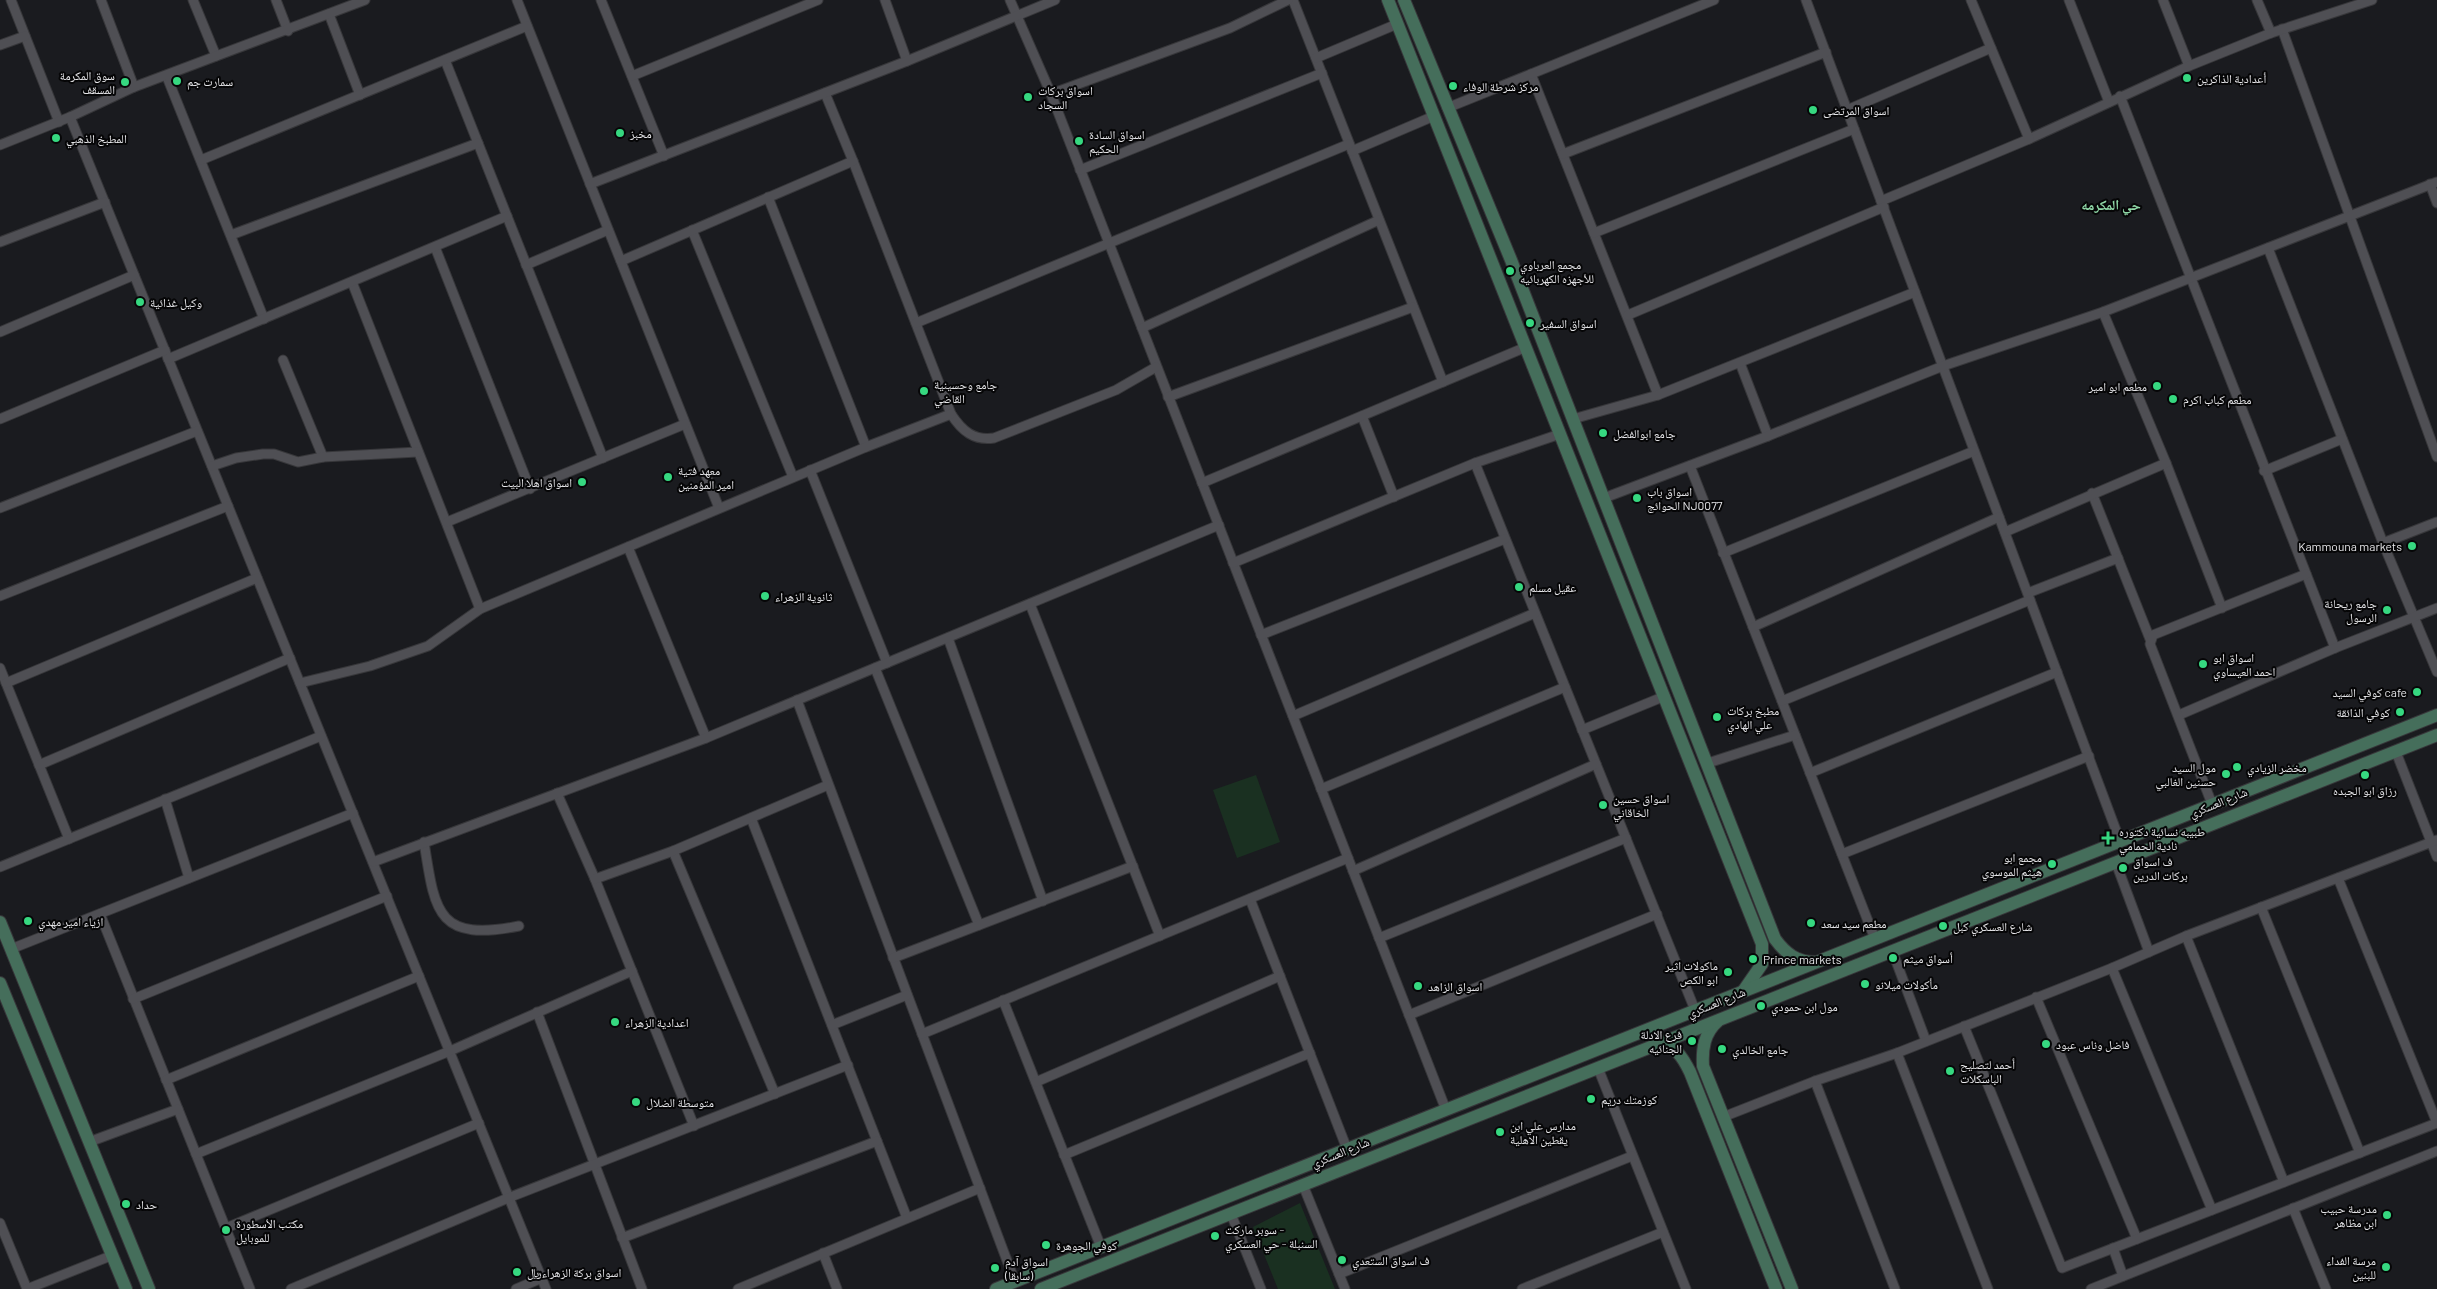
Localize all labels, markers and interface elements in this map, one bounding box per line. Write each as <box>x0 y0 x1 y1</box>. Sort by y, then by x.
place label: سوق المكرمة المسقف <box>60 68 115 96</box>
place label: أعدادية الذاكرين <box>2197 71 2266 86</box>
marker: أعدادية الذاكرين <box>2181 72 2193 84</box>
place label: سمارت جم <box>187 74 233 90</box>
marker: سمارت جم <box>171 75 183 87</box>
marker: سوق المكرمة المسقف <box>119 76 131 88</box>
place label: مركز شرطة الوفاء <box>1463 79 1538 93</box>
marker: مركز شرطة الوفاء <box>1447 80 1459 92</box>
place label: اسواق بركات السجاد <box>1038 83 1093 112</box>
marker: اسواق بركات السجاد <box>1022 91 1034 103</box>
place label: اسواق المرتضى <box>1823 103 1889 118</box>
marker: اسواق المرتضى <box>1807 104 1819 116</box>
place label: مخبز <box>629 126 652 141</box>
marker: مخبز <box>614 127 626 139</box>
place label: اسواق السادة الحكيم <box>1089 127 1145 157</box>
place label: المطبخ الذهبي <box>66 131 127 149</box>
marker: المطبخ الذهبي <box>50 132 62 144</box>
marker: اسواق السادة الحكيم <box>1073 135 1085 147</box>
district label: حي المكرمه <box>2081 196 2141 216</box>
place label: مجمع العرباوي للأجهزه الكهربائيه <box>1520 257 1594 286</box>
marker: مجمع العرباوي للأجهزه الكهربائيه <box>1504 265 1516 277</box>
place label: وكيل غذائية <box>150 295 202 310</box>
marker: وكيل غذائية <box>134 296 146 308</box>
place label: اسواق السفير <box>1539 316 1597 331</box>
marker: اسواق السفير <box>1524 317 1536 329</box>
place label: جامع وحسينية القاضي <box>934 377 997 409</box>
place label: مطعم ابو امير <box>2088 379 2147 395</box>
marker: مطعم ابو امير <box>2151 380 2163 392</box>
marker: جامع وحسينية القاضي <box>918 385 930 397</box>
place label: مطعم كباب اكرم <box>2183 392 2251 408</box>
marker: مطعم كباب اكرم <box>2167 393 2179 405</box>
place label: جامع ابوالفضل <box>1613 426 1676 441</box>
marker: جامع ابوالفضل <box>1597 427 1609 439</box>
place label: معهد فتية امير المؤمنين <box>678 463 734 492</box>
marker: معهد فتية امير المؤمنين <box>662 471 674 483</box>
place label: اسواق اهلا البيت <box>501 475 572 490</box>
marker: اسواق اهلا البيت <box>576 476 588 488</box>
place label: اسواق باب الحوائج NJ0077 <box>1647 484 1723 513</box>
marker: اسواق باب الحوائج NJ0077 <box>1631 492 1643 504</box>
place label: Kammouna markets <box>2298 539 2402 553</box>
marker: Kammouna markets <box>2406 540 2418 552</box>
place label: عقيل مسلم <box>1529 580 1576 596</box>
marker: عقيل مسلم <box>1513 581 1525 593</box>
place label: ثانوية الزهراء <box>775 589 833 604</box>
marker: ثانوية الزهراء <box>759 590 771 602</box>
place label: جامع ريحانة الرسول <box>2324 596 2377 625</box>
marker: جامع ريحانة الرسول <box>2381 604 2393 616</box>
place label: اسواق ابو احمد العيساوي <box>2213 650 2275 682</box>
marker: اسواق ابو احمد العيساوي <box>2197 658 2209 670</box>
place label: كوفي السيد cafe <box>2333 685 2407 703</box>
marker: كوفي السيد cafe <box>2411 686 2423 698</box>
place label: مطبخ بركات علي الهادي <box>1727 703 1779 735</box>
place label: كوفي الذائقة <box>2336 705 2390 723</box>
marker: كوفي الذائقة <box>2394 706 2406 718</box>
marker: مطبخ بركات علي الهادي <box>1711 711 1723 723</box>
place label: مول السيد حسنين الغالبي <box>2155 760 2216 792</box>
place label: مخضر الزيادي <box>2247 760 2307 778</box>
marker: مخضر الزيادي <box>2231 761 2243 773</box>
marker: مول السيد حسنين الغالبي <box>2220 768 2232 780</box>
marker: رزاق ابو الجبده <box>2359 769 2371 781</box>
place label: رزاق ابو الجبده <box>2333 783 2397 798</box>
street label: شارع العسكري <box>2187 784 2251 824</box>
place label: اسواق حسين الخاقاني <box>1613 791 1669 823</box>
marker: اسواق حسين الخاقاني <box>1597 799 1609 811</box>
place label: طبيبه نسائية دكتوره نادية الحمامي <box>2119 824 2205 856</box>
marker: طبيبه نسائية دكتوره نادية الحمامي <box>2101 831 2115 845</box>
place label: مجمع ابو هيثم الموسوي <box>1982 850 2042 882</box>
place label: ف اسواق بركات الدرين <box>2133 854 2188 883</box>
marker: مجمع ابو هيثم الموسوي <box>2046 858 2058 870</box>
marker: ف اسواق بركات الدرين <box>2117 862 2129 874</box>
place label: ازياء امير مهدي <box>38 914 103 932</box>
marker: ازياء امير مهدي <box>22 915 34 927</box>
place label: مطعم سيد سعد <box>1821 916 1887 932</box>
marker: مطعم سيد سعد <box>1805 917 1817 929</box>
place label: شارع العسكري كبل <box>1953 919 2032 937</box>
marker: شارع العسكري كبل <box>1937 920 1949 932</box>
place label: أسواق ميثم <box>1903 951 1953 967</box>
place label: Prince markets <box>1763 952 1842 966</box>
marker: أسواق ميثم <box>1887 952 1899 964</box>
marker: Prince markets <box>1747 953 1759 965</box>
place label: ماكولات اثير ابو الكص <box>1664 958 1718 987</box>
marker: ماكولات اثير ابو الكص <box>1722 966 1734 978</box>
place label: مأكولات ميلانو <box>1875 977 1938 992</box>
marker: مأكولات ميلانو <box>1859 978 1871 990</box>
place label: اسواق الزاهد <box>1428 979 1482 994</box>
marker: اسواق الزاهد <box>1412 980 1424 992</box>
street label: شارع العسكري <box>1685 984 1749 1024</box>
place label: مول ابن حمودي <box>1771 999 1838 1017</box>
marker: مول ابن حمودي <box>1755 1000 1767 1012</box>
place label: اعدادية الزهراء <box>625 1015 689 1030</box>
marker: اعدادية الزهراء <box>609 1016 621 1028</box>
place label: فرع الادلة الجنائيه <box>1640 1027 1682 1056</box>
marker: فرع الادلة الجنائيه <box>1686 1035 1698 1047</box>
place label: فاضل وناس عبود <box>2056 1037 2130 1052</box>
marker: فاضل وناس عبود <box>2040 1038 2052 1050</box>
place label: جامع الخالدي <box>1732 1042 1789 1060</box>
marker: جامع الخالدي <box>1716 1043 1728 1055</box>
place label: أحمد لتصليح الباسكلات <box>1960 1057 2015 1086</box>
marker: أحمد لتصليح الباسكلات <box>1944 1065 1956 1077</box>
place label: كوزمتك دريم <box>1601 1092 1657 1108</box>
marker: كوزمتك دريم <box>1585 1093 1597 1105</box>
place label: متوسطة الضلال <box>646 1095 714 1110</box>
marker: متوسطة الضلال <box>630 1096 642 1108</box>
place label: مدارس علي ابن يقطين الاهلية <box>1510 1118 1576 1147</box>
marker: مدارس علي ابن يقطين الاهلية <box>1494 1126 1506 1138</box>
street label: شارع العسكري <box>1309 1134 1373 1174</box>
place label: حداد <box>136 1197 158 1211</box>
marker: حداد <box>120 1198 132 1210</box>
place label: مدرسة حبيب ابن مظاهر <box>2320 1201 2377 1230</box>
marker: مدرسة حبيب ابن مظاهر <box>2381 1209 2393 1221</box>
place label: مكتب الأسطورة للموبايل <box>236 1216 303 1245</box>
place label: سوبر ماركت - السنبلة - حي العسكري <box>1225 1222 1318 1254</box>
marker: مكتب الأسطورة للموبايل <box>220 1224 232 1236</box>
marker: سوبر ماركت - السنبلة - حي العسكري <box>1209 1230 1221 1242</box>
place label: كوفي الجوهرة <box>1056 1238 1117 1256</box>
marker: كوفي الجوهرة <box>1040 1239 1052 1251</box>
place label: ف اسواق الستعدي <box>1352 1253 1430 1271</box>
place label: مرسة الفداء للبنين <box>2326 1253 2376 1282</box>
place label: اسواق آدم (سابقا) <box>1004 1254 1048 1283</box>
marker: ف اسواق الستعدي <box>1336 1254 1348 1266</box>
marker: مرسة الفداء للبنين <box>2380 1261 2392 1273</box>
marker: اسواق آدم (سابقا) <box>989 1262 1001 1274</box>
place label: اسواق بركة الزهراء﷼ <box>527 1265 621 1280</box>
marker: اسواق بركة الزهراء﷼ <box>511 1266 523 1278</box>

